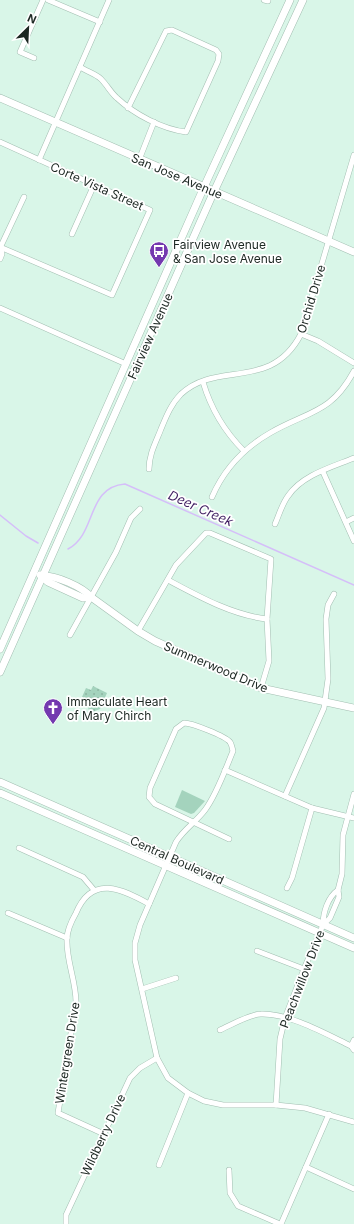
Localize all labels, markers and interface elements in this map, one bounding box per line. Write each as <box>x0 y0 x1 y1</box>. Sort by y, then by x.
north arrow <box>8 8 48 48</box>
text: N <box>25 11 39 27</box>
street label: San Jose Avenue <box>129 150 225 202</box>
street label: Corte Vista Street <box>48 159 146 213</box>
place label: Fairview Avenue & San Jose Avenue <box>173 237 282 266</box>
bus stop icon: Fairview Avenue & San Jose Avenue <box>148 240 170 268</box>
street label: Orchid Drive <box>293 263 329 335</box>
street label: Fairview Avenue <box>124 291 176 381</box>
water label: Deer Creek <box>166 487 237 530</box>
street label: Summerwood Drive <box>162 638 270 696</box>
place label: Immaculate Heart of Mary Chirch <box>67 694 167 723</box>
church icon: Immaculate Heart of Mary Chirch <box>42 697 64 725</box>
street label: Central Boulevard <box>128 833 226 887</box>
street label: Peachwillow Drive <box>276 928 328 1030</box>
street label: Wintergreen Drive <box>52 1001 82 1105</box>
street label: Wildberry Drive <box>77 1092 129 1178</box>

